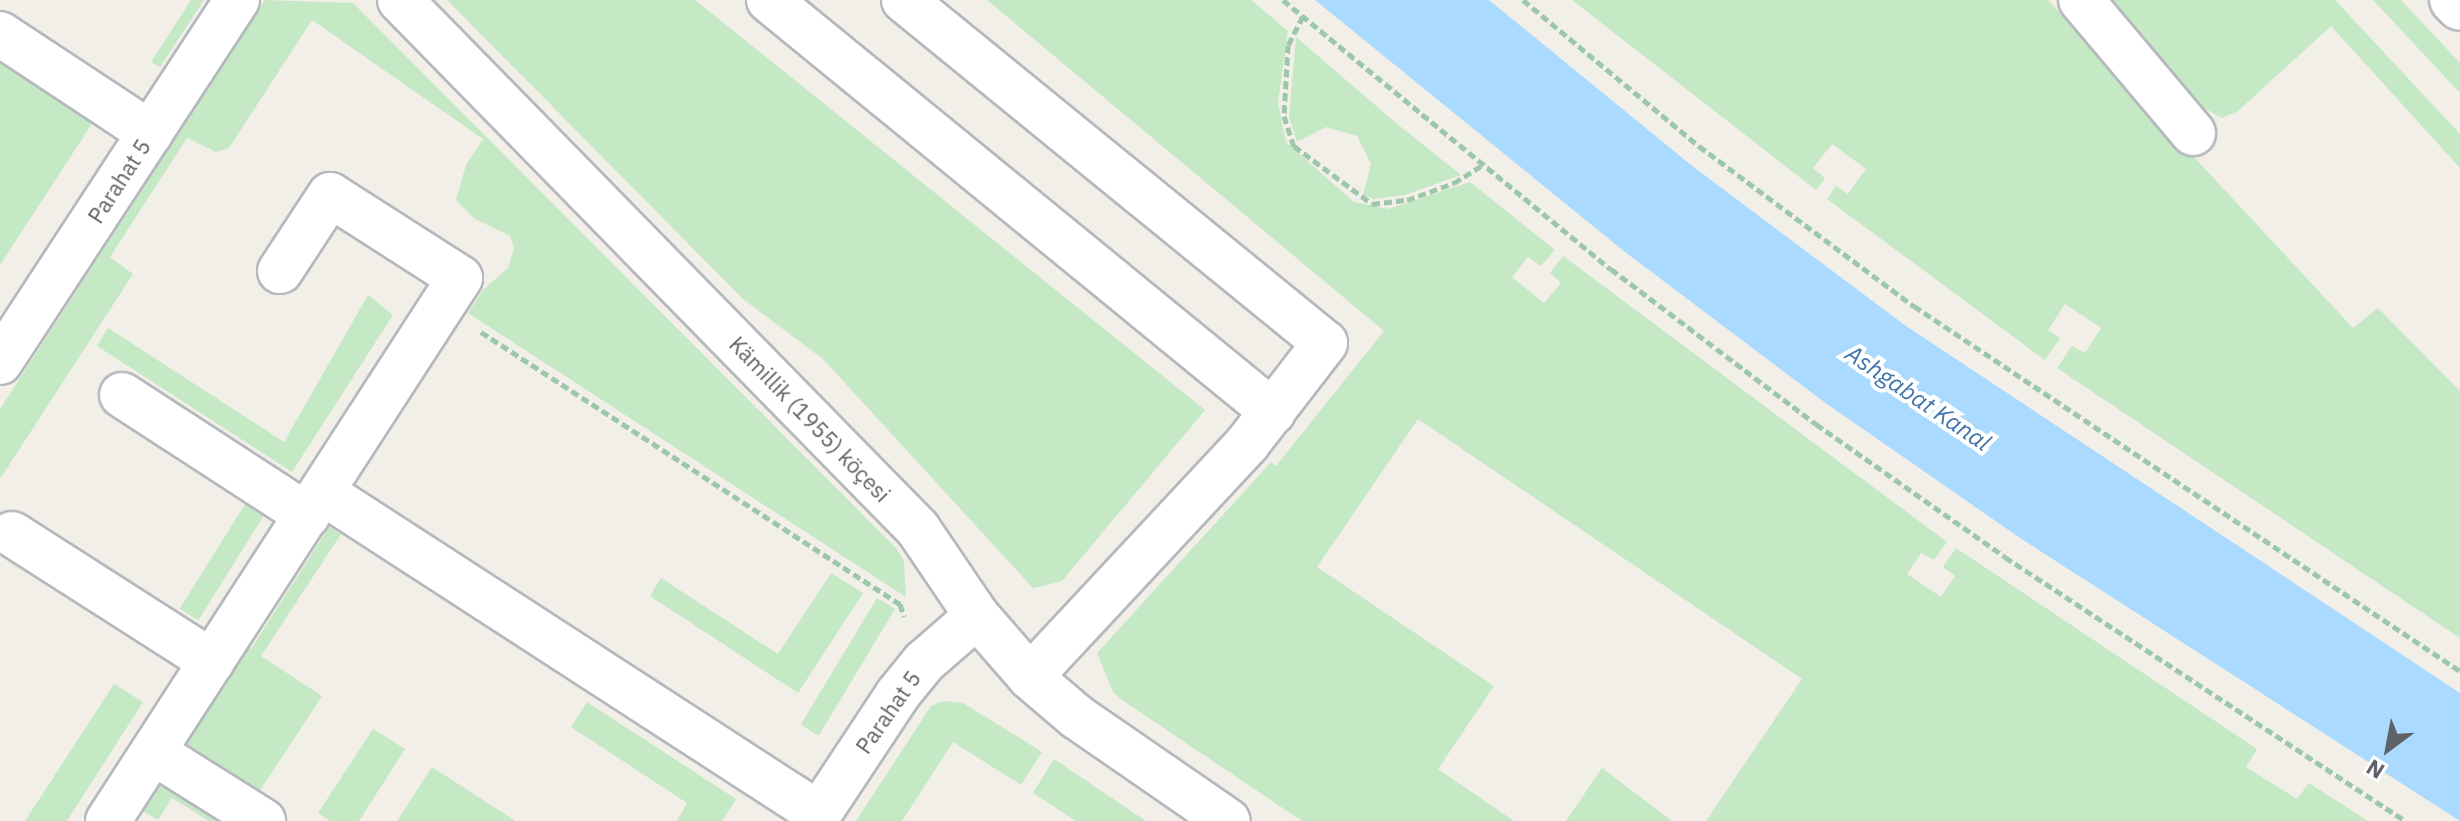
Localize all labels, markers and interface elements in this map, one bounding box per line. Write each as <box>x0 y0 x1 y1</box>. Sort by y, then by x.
street label: Parahat 5 <box>82 134 156 228</box>
street label: Kämillik (1955) köçesi <box>724 331 896 507</box>
water label: Ashgabat Kanal <box>1840 339 1996 457</box>
street label: Parahat 5 <box>850 666 926 758</box>
north arrow <box>2348 709 2428 789</box>
text: N <box>2361 753 2389 786</box>

